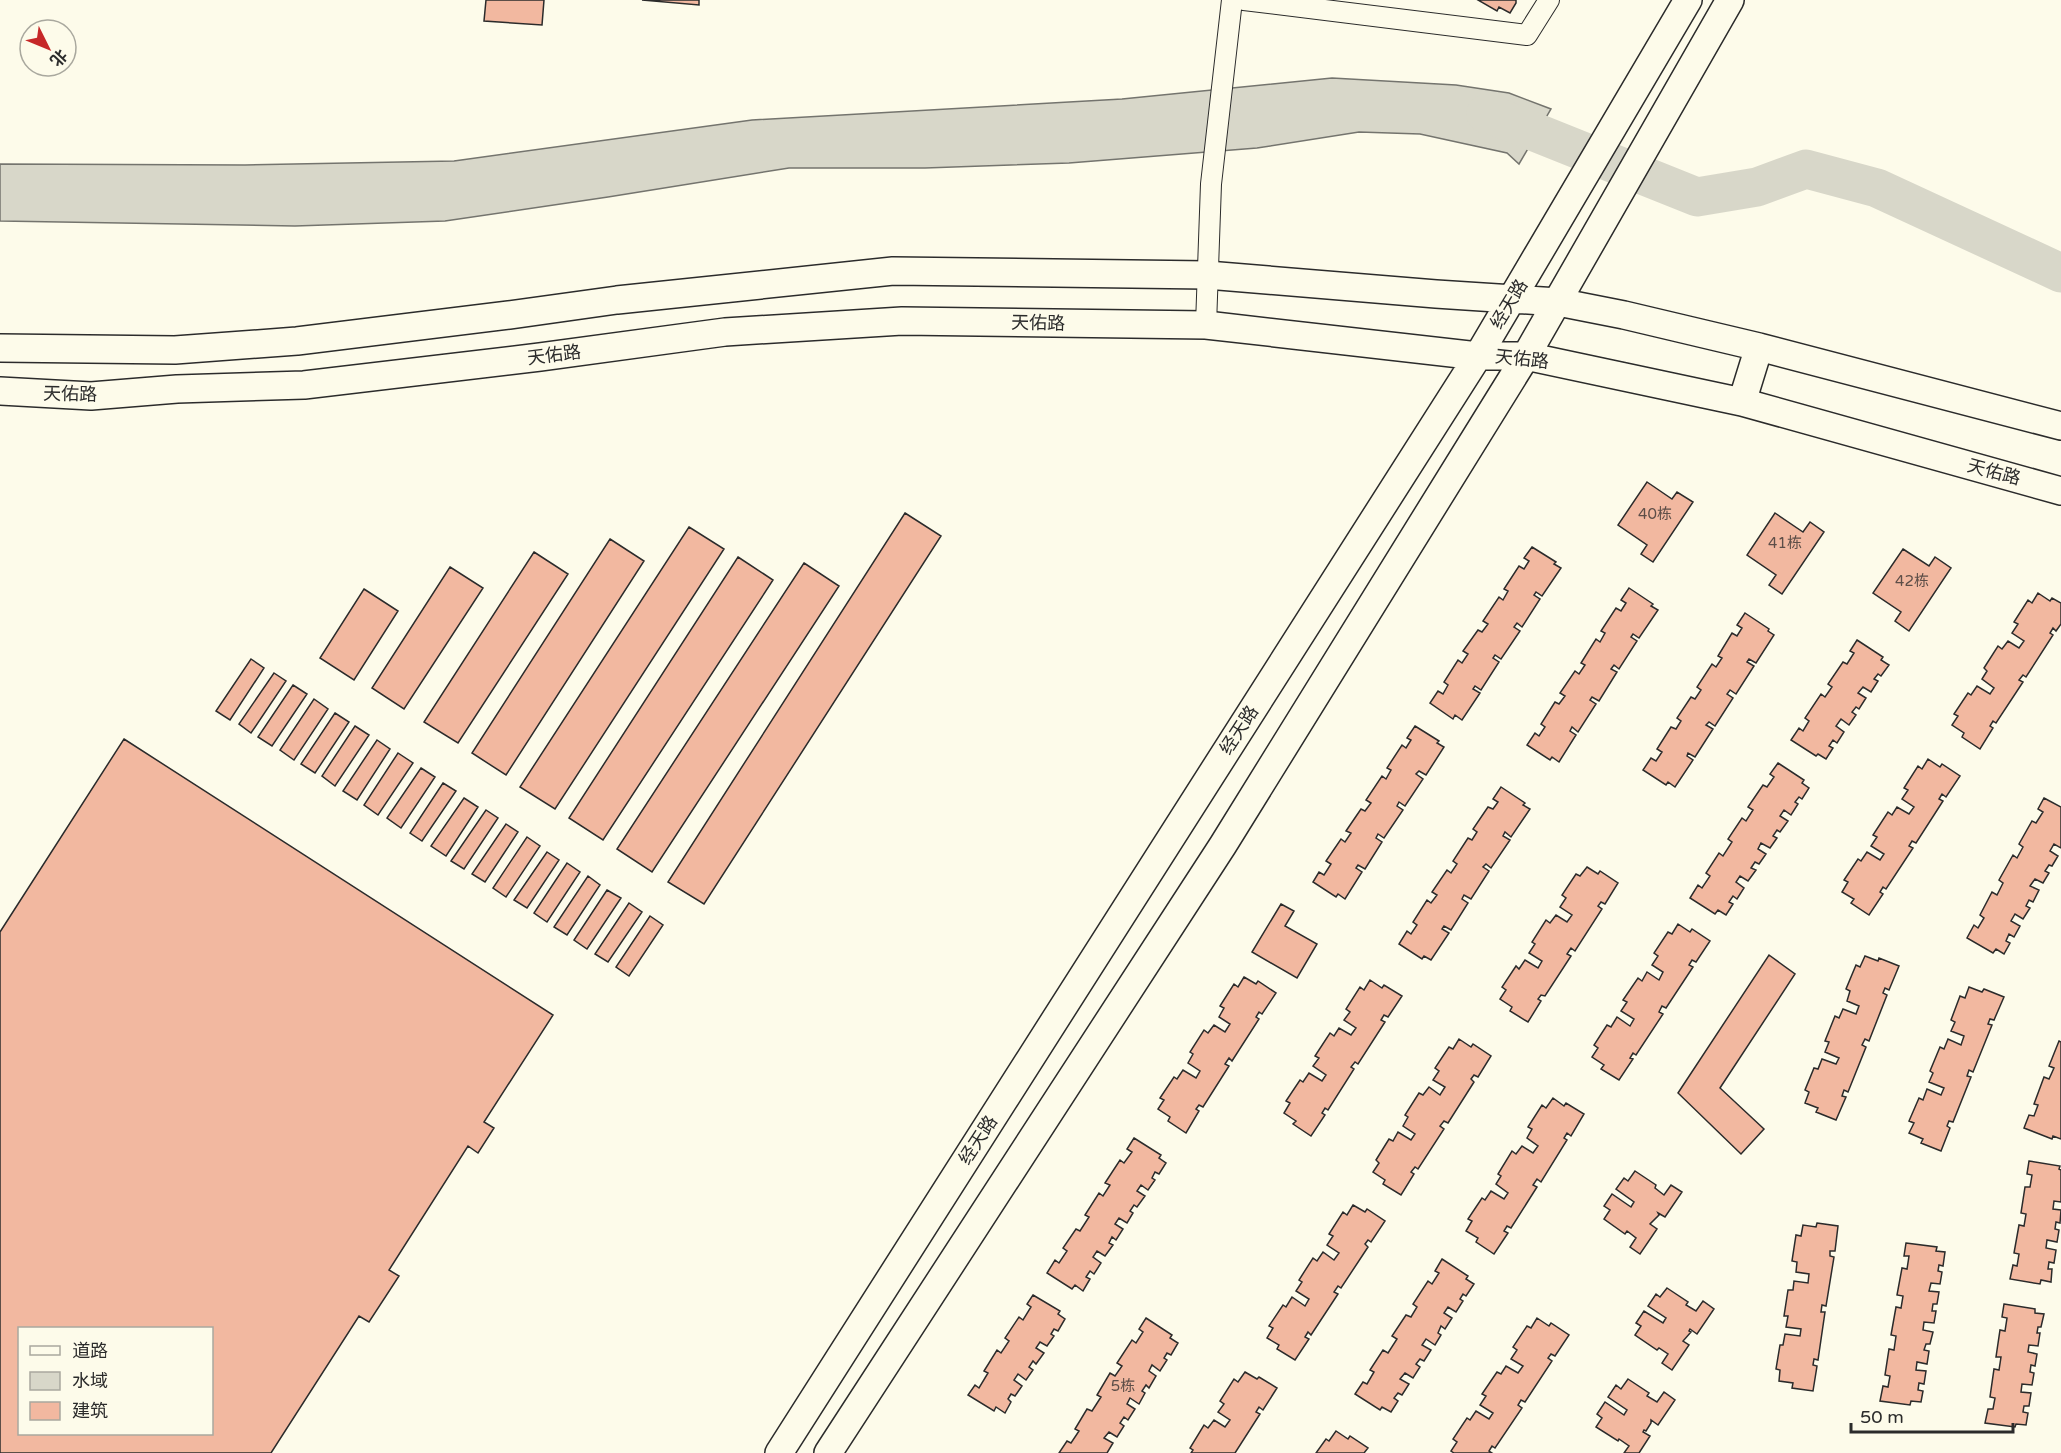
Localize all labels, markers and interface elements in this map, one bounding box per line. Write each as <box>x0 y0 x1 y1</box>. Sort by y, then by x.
north arrow <box>18 18 78 78</box>
text: 北 <box>45 45 71 70</box>
street label: 经天路 <box>1486 275 1532 333</box>
street label: 天佑路 <box>1011 312 1065 334</box>
street label: 天佑路 <box>526 341 582 369</box>
street label: 天佑路 <box>1494 345 1550 373</box>
street label: 天佑路 <box>43 383 97 405</box>
street label: 天佑路 <box>1965 454 2023 490</box>
house number: 40栋 <box>1638 505 1672 523</box>
house number: 41栋 <box>1768 534 1802 552</box>
house number: 42栋 <box>1895 572 1929 590</box>
street label: 经天路 <box>1215 701 1263 759</box>
street label: 经天路 <box>954 1111 1002 1169</box>
legend <box>18 1327 213 1435</box>
text: 道路 <box>72 1340 108 1362</box>
text: 水域 <box>72 1370 108 1392</box>
house number: 5栋 <box>1111 1377 1135 1395</box>
scale bar <box>1851 1396 2013 1434</box>
text: 建筑 <box>72 1400 108 1422</box>
text: 50 m <box>1860 1406 1904 1428</box>

